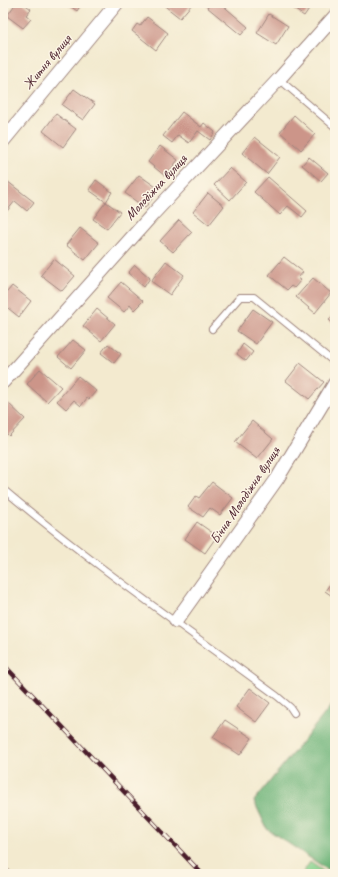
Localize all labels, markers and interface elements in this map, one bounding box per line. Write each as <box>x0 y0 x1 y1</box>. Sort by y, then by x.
street label: Житня вулиця <box>19 30 76 93</box>
street label: Молодіжна вулиця <box>121 150 191 223</box>
street label: Бічна Молодіжна вулиця <box>206 443 284 547</box>

